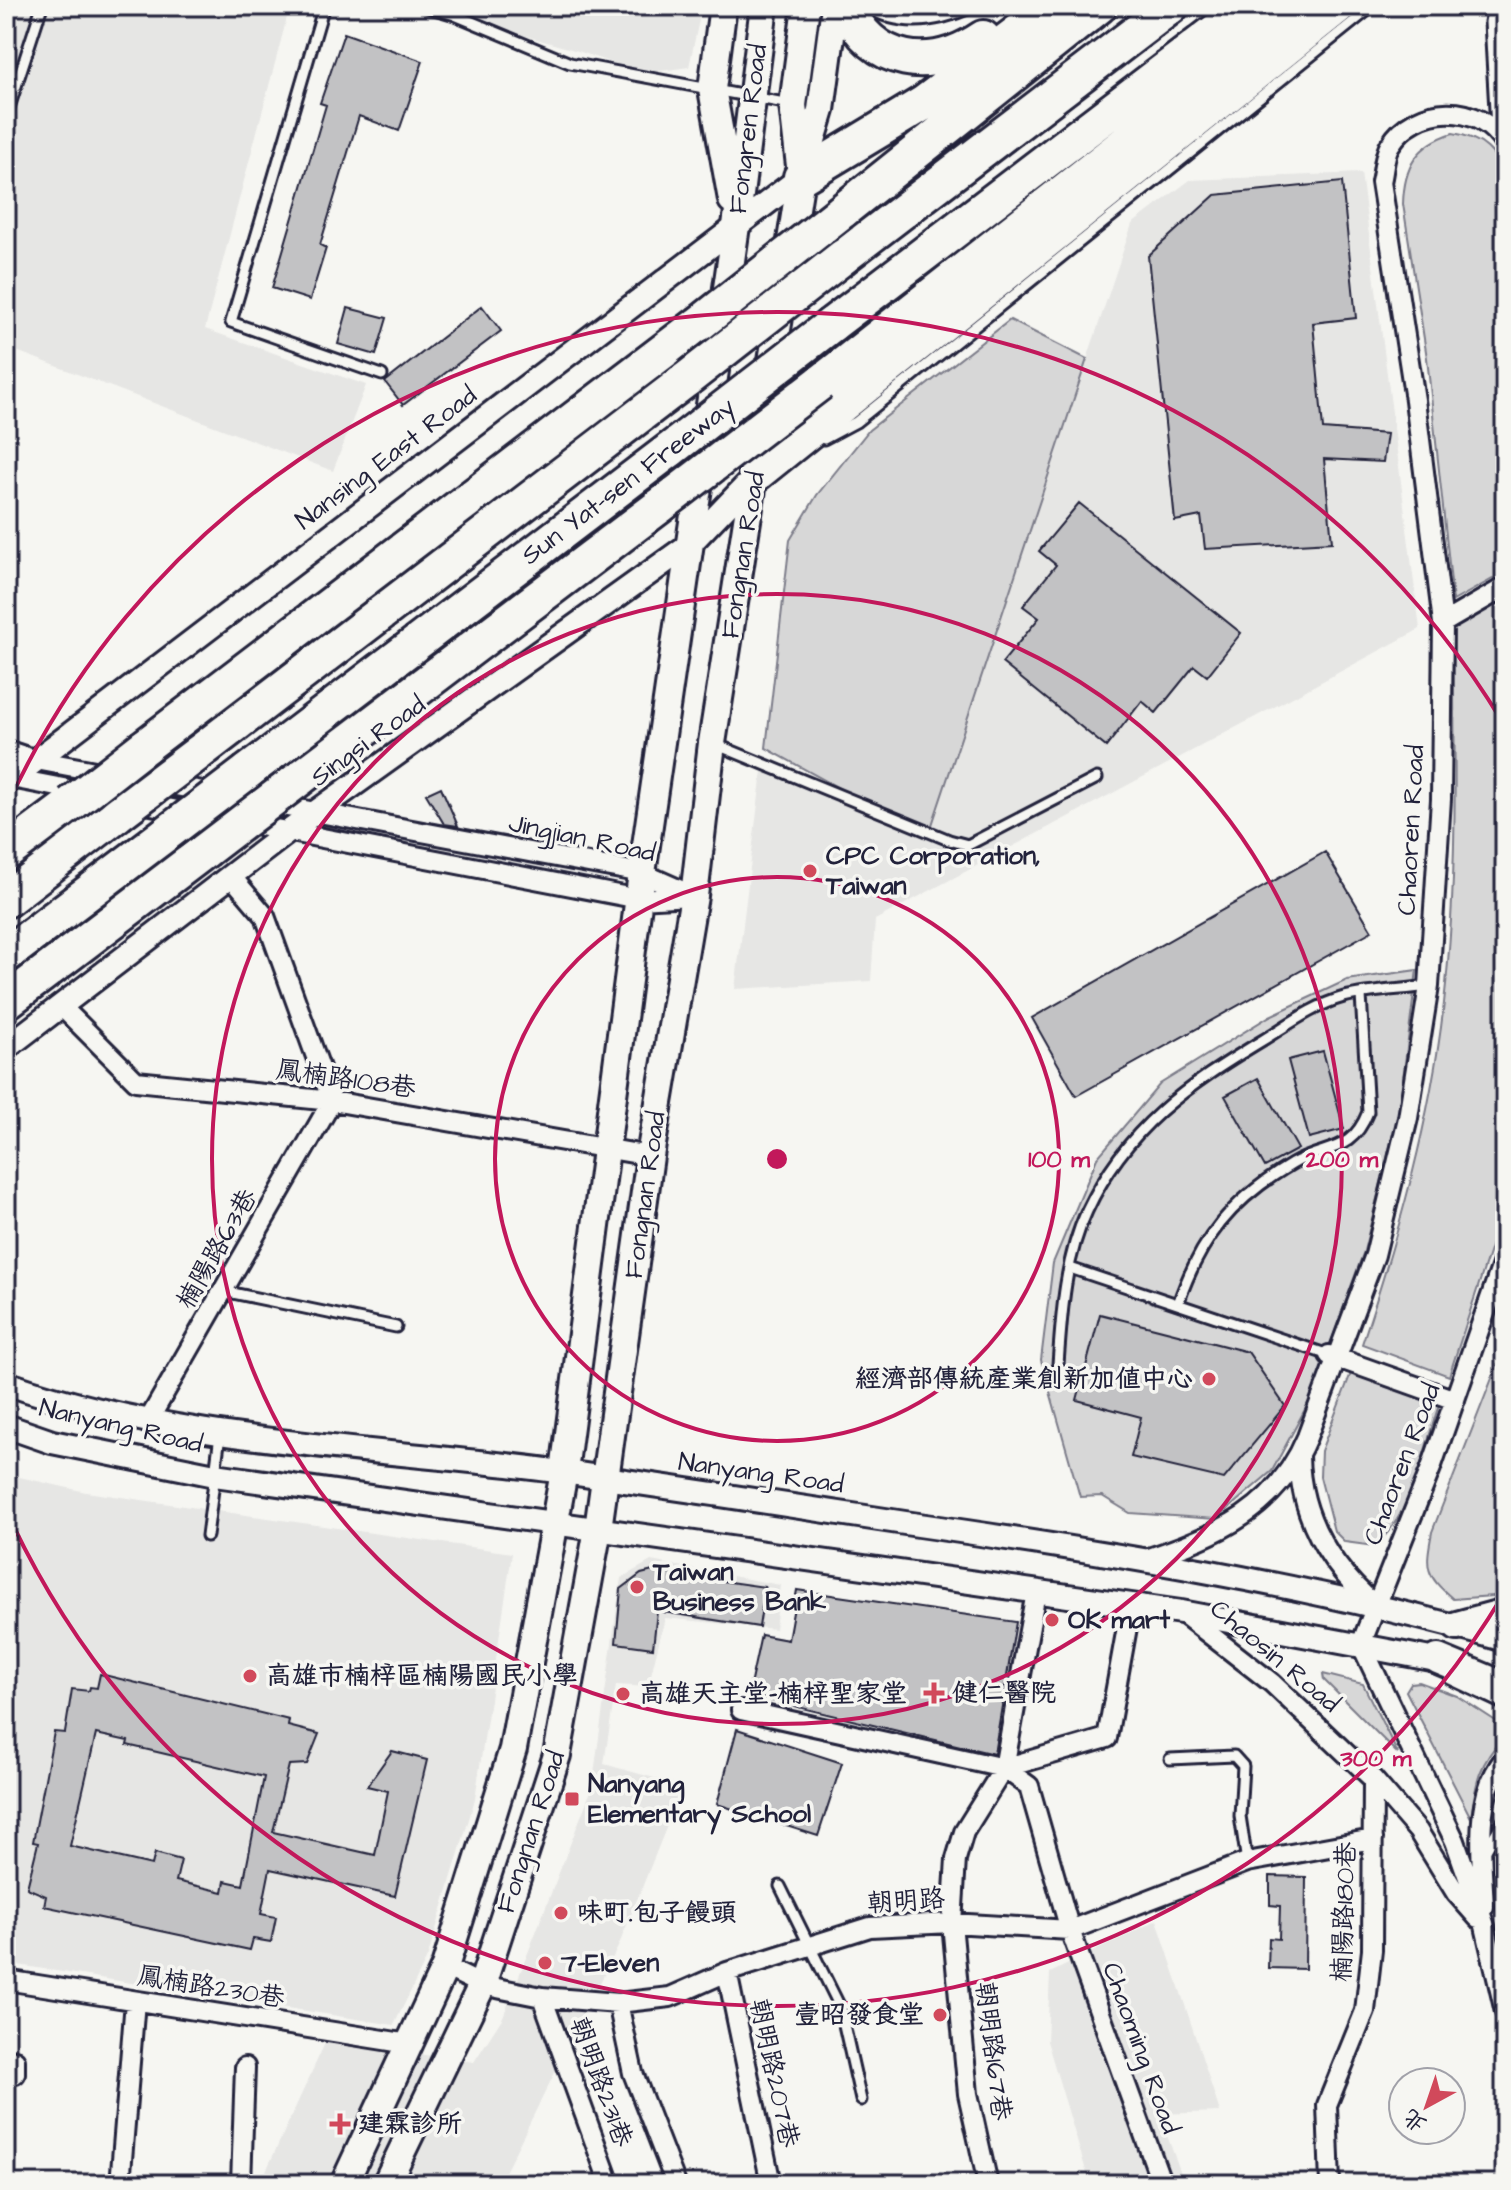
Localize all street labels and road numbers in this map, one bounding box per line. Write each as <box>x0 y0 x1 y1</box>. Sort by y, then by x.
street label: Fongren Road <box>720 42 778 216</box>
street label: Nansing East Road <box>288 378 485 540</box>
street label: Sun Yat-sen Freeway <box>514 389 743 575</box>
street label: Fongnan Road <box>712 469 776 641</box>
street label: Singsi Road <box>303 687 434 797</box>
street label: Chaoren Road <box>1389 744 1433 916</box>
street label: Jingjian Road <box>505 805 659 873</box>
street label: 鳳楠路108巷 <box>274 1051 418 1107</box>
street label: Fongnan Road <box>615 1109 677 1281</box>
street label: 楠陽路63巷 <box>168 1182 266 1316</box>
street label: Chaoren Road <box>1355 1378 1449 1550</box>
street label: Nanyang Road <box>35 1390 206 1464</box>
street label: Nanyang Road <box>676 1444 846 1504</box>
street label: Chaosin Road <box>1202 1591 1348 1721</box>
street label: Fongnan Road <box>488 1746 576 1918</box>
street label: 楠陽路180巷 <box>1324 1841 1364 1983</box>
street label: 朝明路 <box>866 1880 946 1922</box>
street label: Chaoming Road <box>1091 1957 1189 2139</box>
street label: 鳳楠路230巷 <box>135 1958 287 2016</box>
street label: 朝明路167巷 <box>967 1980 1019 2122</box>
street label: 朝明路207巷 <box>741 1995 807 2151</box>
street label: 朝明路231巷 <box>561 2012 641 2152</box>

